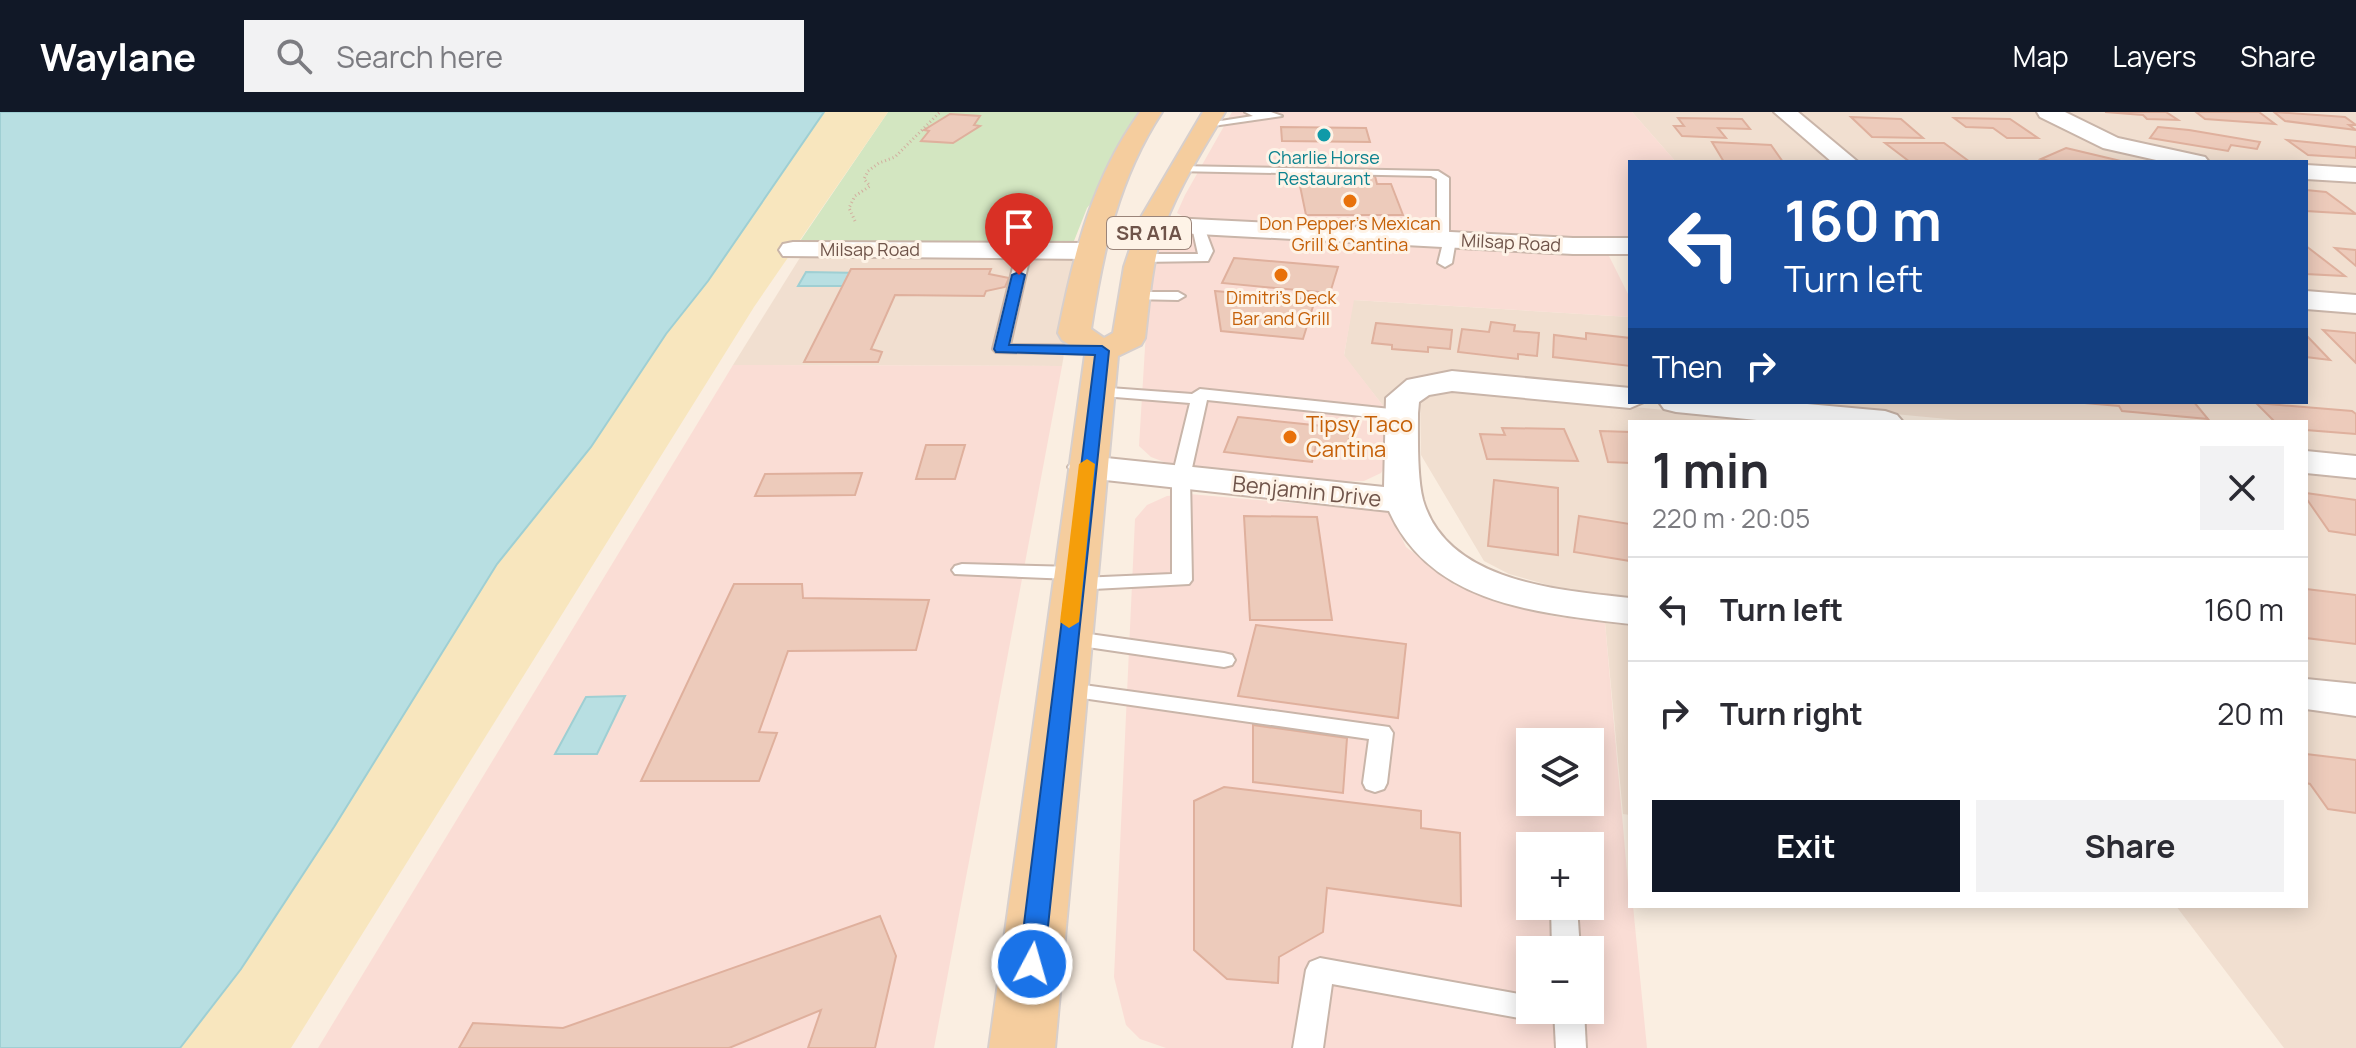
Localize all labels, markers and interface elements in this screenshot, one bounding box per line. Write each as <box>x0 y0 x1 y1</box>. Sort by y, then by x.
search box <box>244 20 804 92</box>
text: Waylane <box>40 30 196 82</box>
icon: search <box>272 34 316 78</box>
text: Search here <box>336 36 503 77</box>
text: Map <box>2013 37 2069 75</box>
text: Layers <box>2113 37 2196 75</box>
text: Share <box>2240 37 2316 75</box>
marker: Charlie Horse Restaurant <box>1315 126 1333 144</box>
place label: Charlie Horse Restaurant <box>1268 145 1380 190</box>
text: 160 m <box>1784 181 1942 258</box>
marker: Don Pepper's Mexican Grill & Cantina <box>1341 192 1359 210</box>
icon: left <box>1652 192 1756 296</box>
pin <box>985 193 1053 275</box>
icon: arrive <box>997 205 1041 249</box>
place label: Don Pepper's Mexican Grill & Cantina <box>1259 211 1441 256</box>
road number: SR A1A <box>1107 217 1191 249</box>
street label: Milsap Road <box>1461 227 1562 257</box>
street label: Milsap Road <box>820 237 920 261</box>
text: Turn left <box>1784 254 1923 303</box>
marker: Dimitri's Deck Bar and Grill <box>1272 266 1290 284</box>
place label: Dimitri's Deck Bar and Grill <box>1226 285 1337 330</box>
icon: right <box>1739 344 1783 388</box>
text: Then <box>1652 346 1723 387</box>
place label: Tipsy Taco Cantina <box>1306 409 1413 464</box>
marker: Tipsy Taco Cantina <box>1281 428 1299 446</box>
text: 1 min <box>1652 437 1769 502</box>
button: close <box>2200 446 2284 530</box>
street label: Benjamin Drive <box>1231 468 1383 514</box>
text: 220 m · 20:05 <box>1652 500 1810 536</box>
icon: left <box>1652 587 1696 631</box>
text: Turn left <box>1720 589 1843 630</box>
text: 160 m <box>2204 589 2284 630</box>
icon: right <box>1652 691 1696 735</box>
text: Turn right <box>1720 693 1863 734</box>
text: 20 m <box>2217 693 2284 734</box>
map controls <box>1516 728 1604 1024</box>
button: layers <box>1516 728 1604 816</box>
button: Exit <box>1652 800 1960 892</box>
button: Share <box>1976 800 2284 892</box>
button: + <box>1516 832 1604 920</box>
position arrow <box>990 922 1074 1006</box>
button: − <box>1516 936 1604 1024</box>

